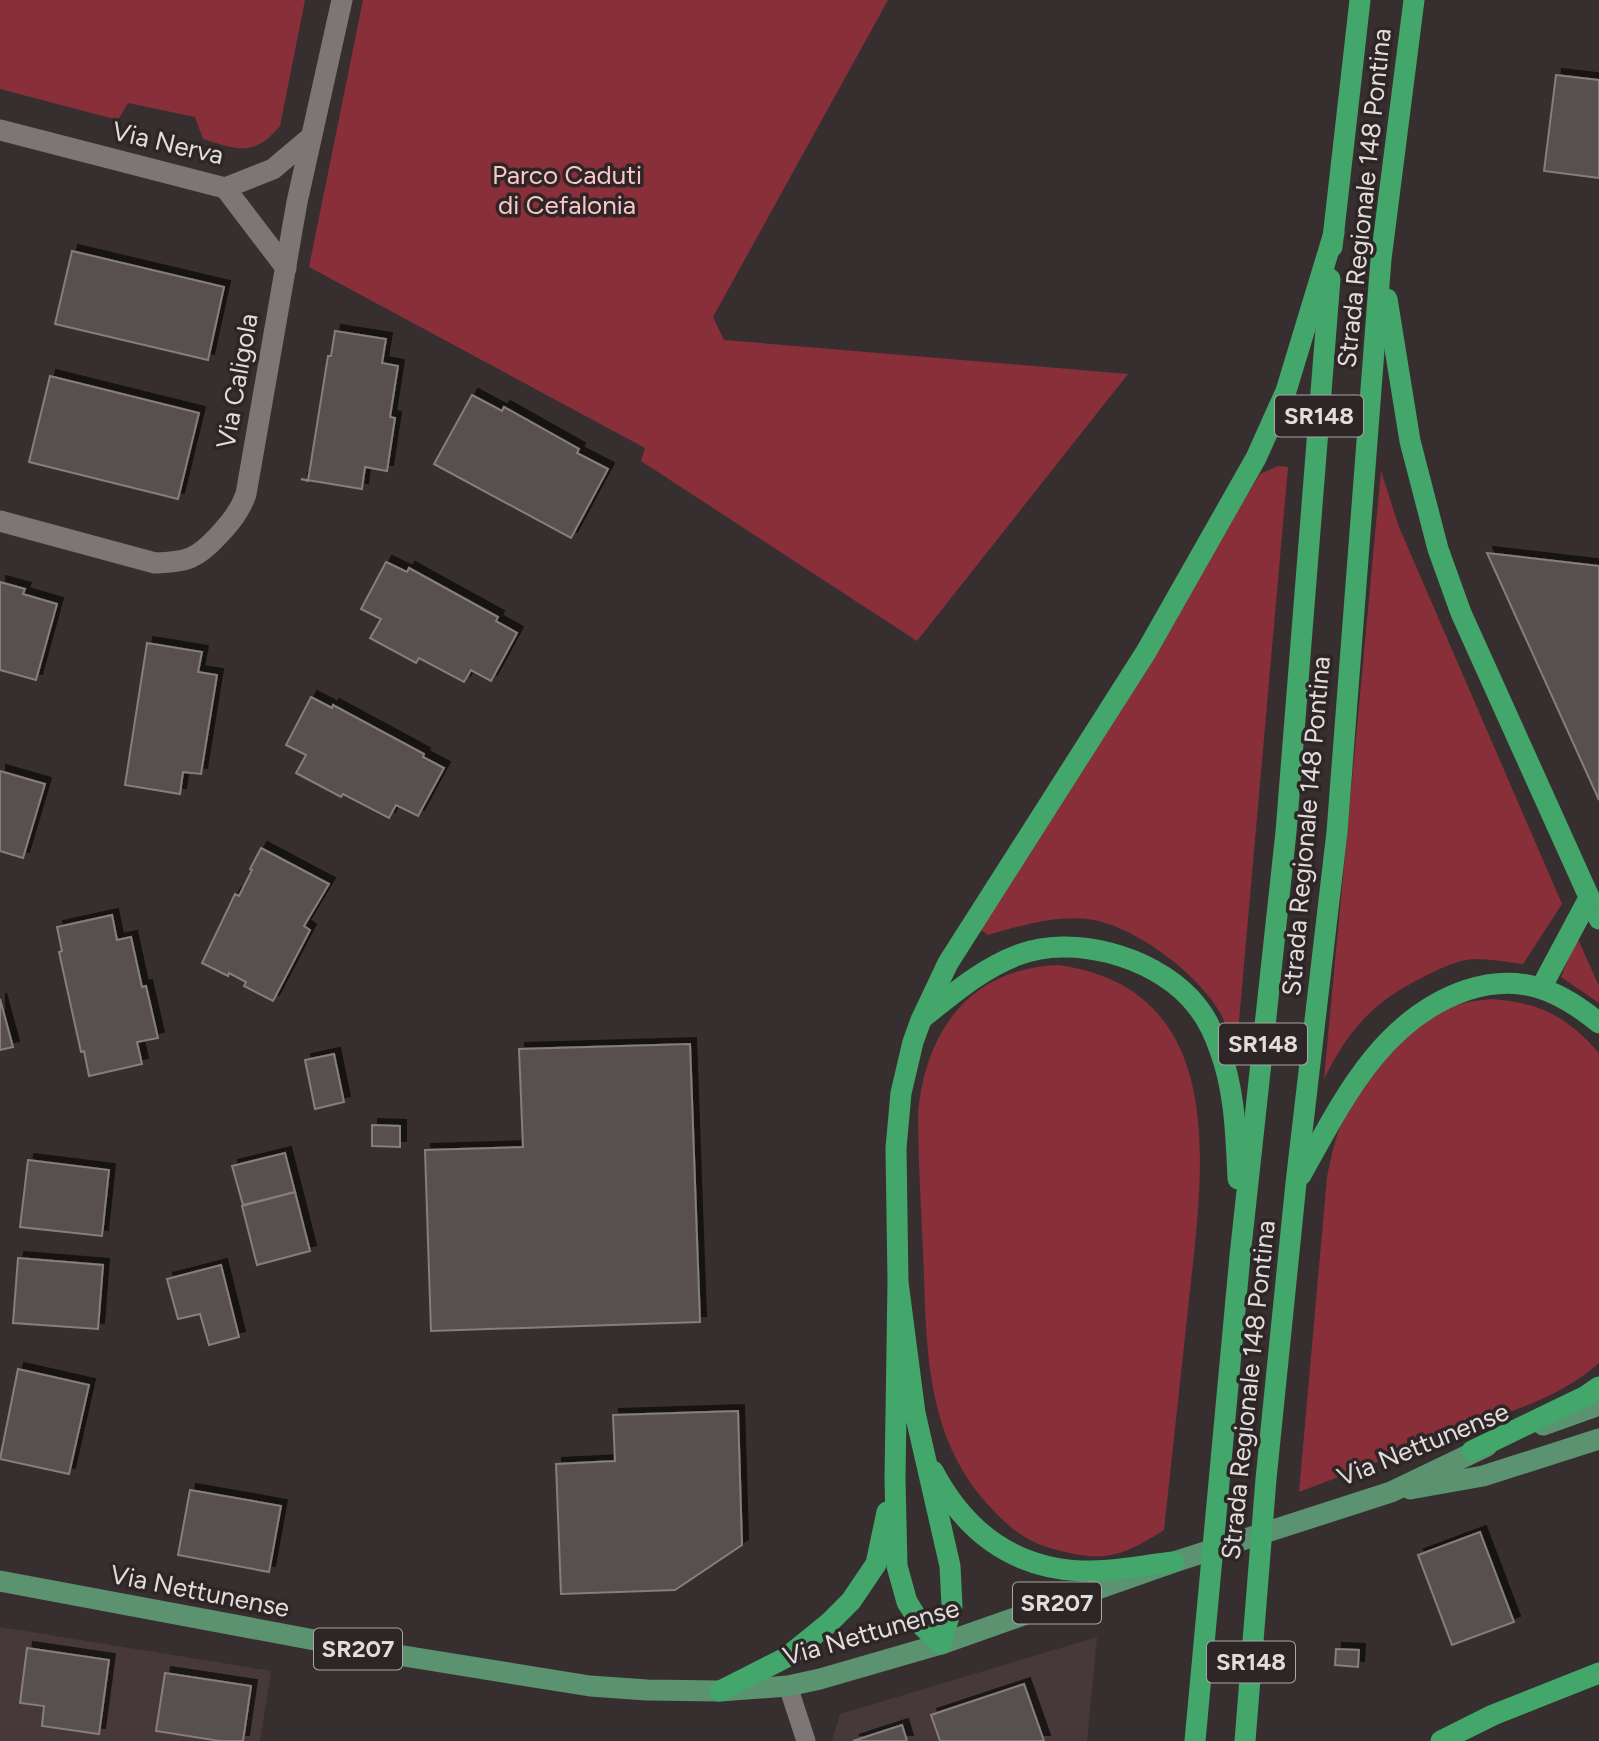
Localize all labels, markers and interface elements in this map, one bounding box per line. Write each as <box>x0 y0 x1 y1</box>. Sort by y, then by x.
street label: Strada Regionale 148 Pontina <box>1330 27 1398 369</box>
street label: Via Nerva <box>109 115 227 171</box>
park label: Parco Caduti di Cefalonia <box>492 159 642 221</box>
street label: Via Caligola <box>209 311 265 451</box>
road number: SR148 <box>1275 396 1363 436</box>
street label: Strada Regionale 148 Pontina <box>1275 655 1337 997</box>
road number: SR148 <box>1219 1024 1307 1064</box>
street label: Strada Regionale 148 Pontina <box>1214 1219 1282 1561</box>
street label: Via Nettunense <box>1333 1395 1513 1493</box>
street label: Via Nettunense <box>108 1558 292 1624</box>
road number: SR207 <box>1013 1582 1101 1624</box>
street label: Via Nettunense <box>779 1592 963 1672</box>
road number: SR207 <box>314 1629 402 1670</box>
road number: SR148 <box>1207 1642 1295 1682</box>

